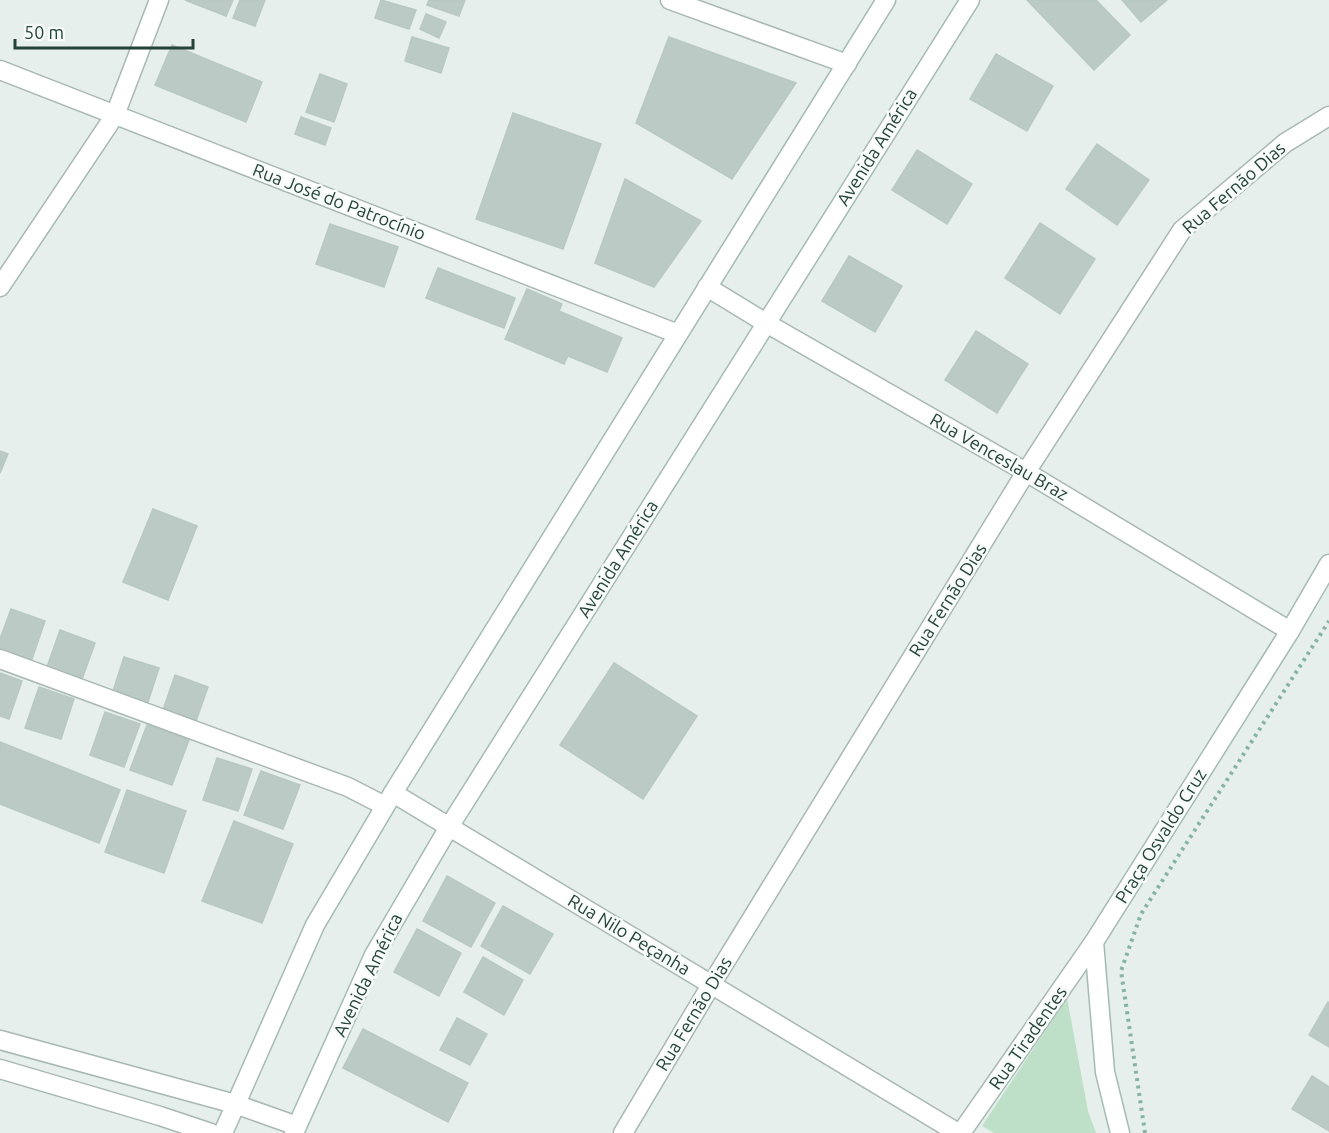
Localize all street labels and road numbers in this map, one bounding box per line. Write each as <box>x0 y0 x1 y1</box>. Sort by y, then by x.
street label: Avenida América <box>832 84 920 209</box>
street label: Rua Fernão Dias <box>1178 137 1289 237</box>
street label: Rua José do Patrocínio <box>250 159 429 243</box>
street label: Rua Venceslau Braz <box>927 408 1072 504</box>
street label: Avenida América <box>573 496 661 621</box>
street label: Rua Fernão Dias <box>904 539 990 660</box>
street label: Praça Osvaldo Cruz <box>1111 765 1210 906</box>
street label: Rua Nilo Peçanha <box>565 890 694 979</box>
street label: Avenida América <box>329 910 406 1039</box>
street label: Rua Fernão Dias <box>651 953 735 1074</box>
street label: Rua Tiradentes <box>984 982 1070 1093</box>

